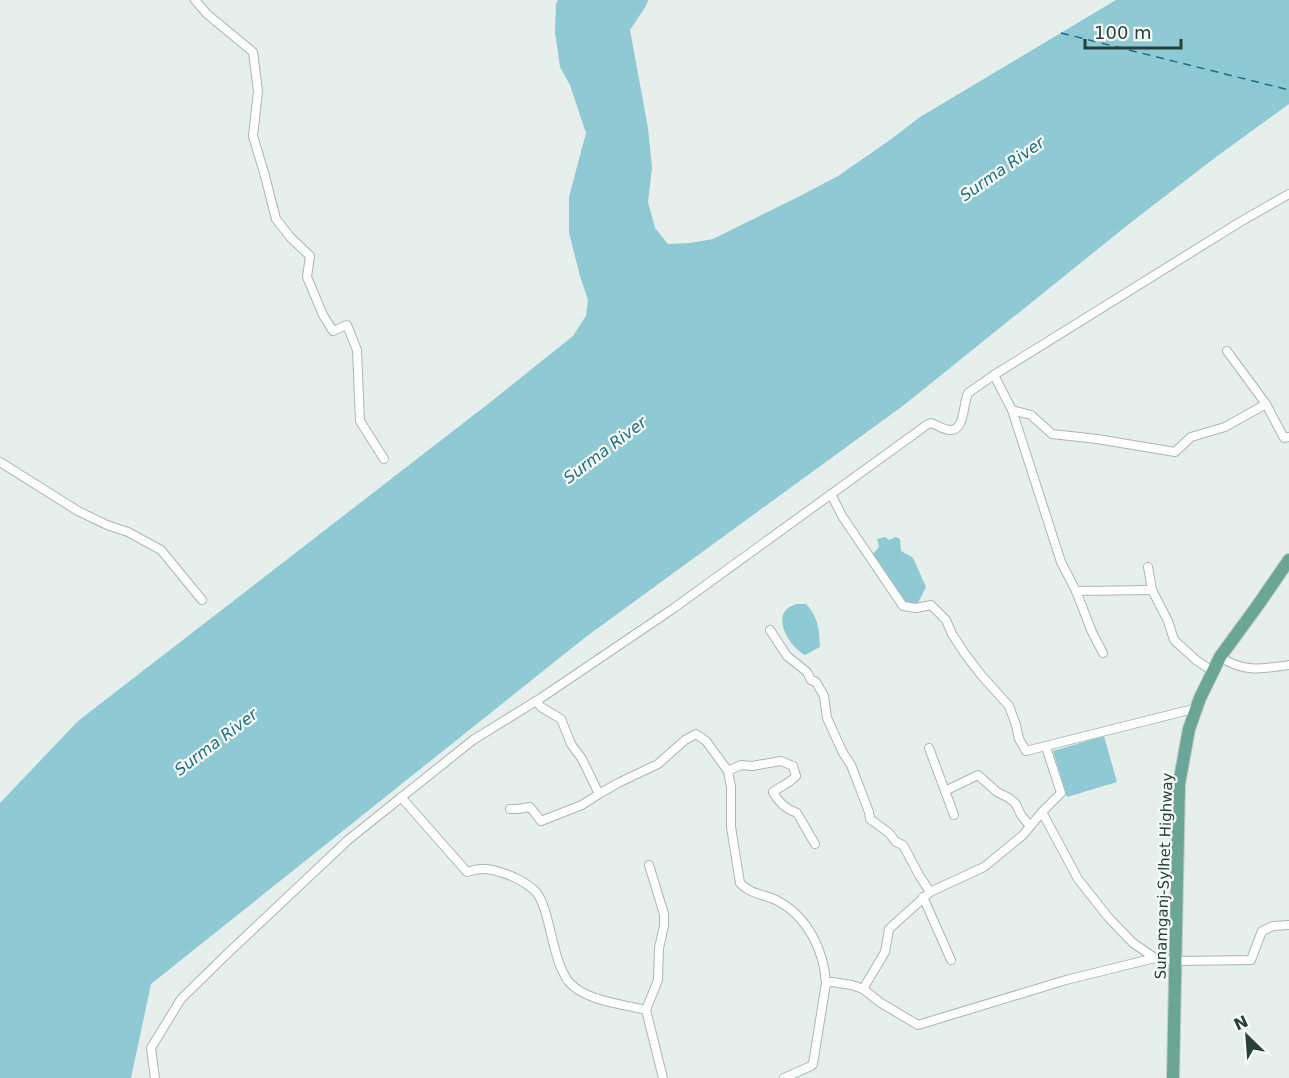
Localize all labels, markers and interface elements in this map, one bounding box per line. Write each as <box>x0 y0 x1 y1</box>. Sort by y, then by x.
scale bar <box>1085 12 1181 50</box>
text: 100 m <box>1094 22 1152 43</box>
water label: Surma River <box>956 132 1049 205</box>
water label: Surma River <box>560 412 651 487</box>
water label: Surma River <box>171 704 262 779</box>
street label: Sunamganj-Sylhet Highway <box>1151 772 1177 980</box>
north arrow <box>1217 1006 1277 1066</box>
text: N <box>1231 1011 1251 1034</box>

